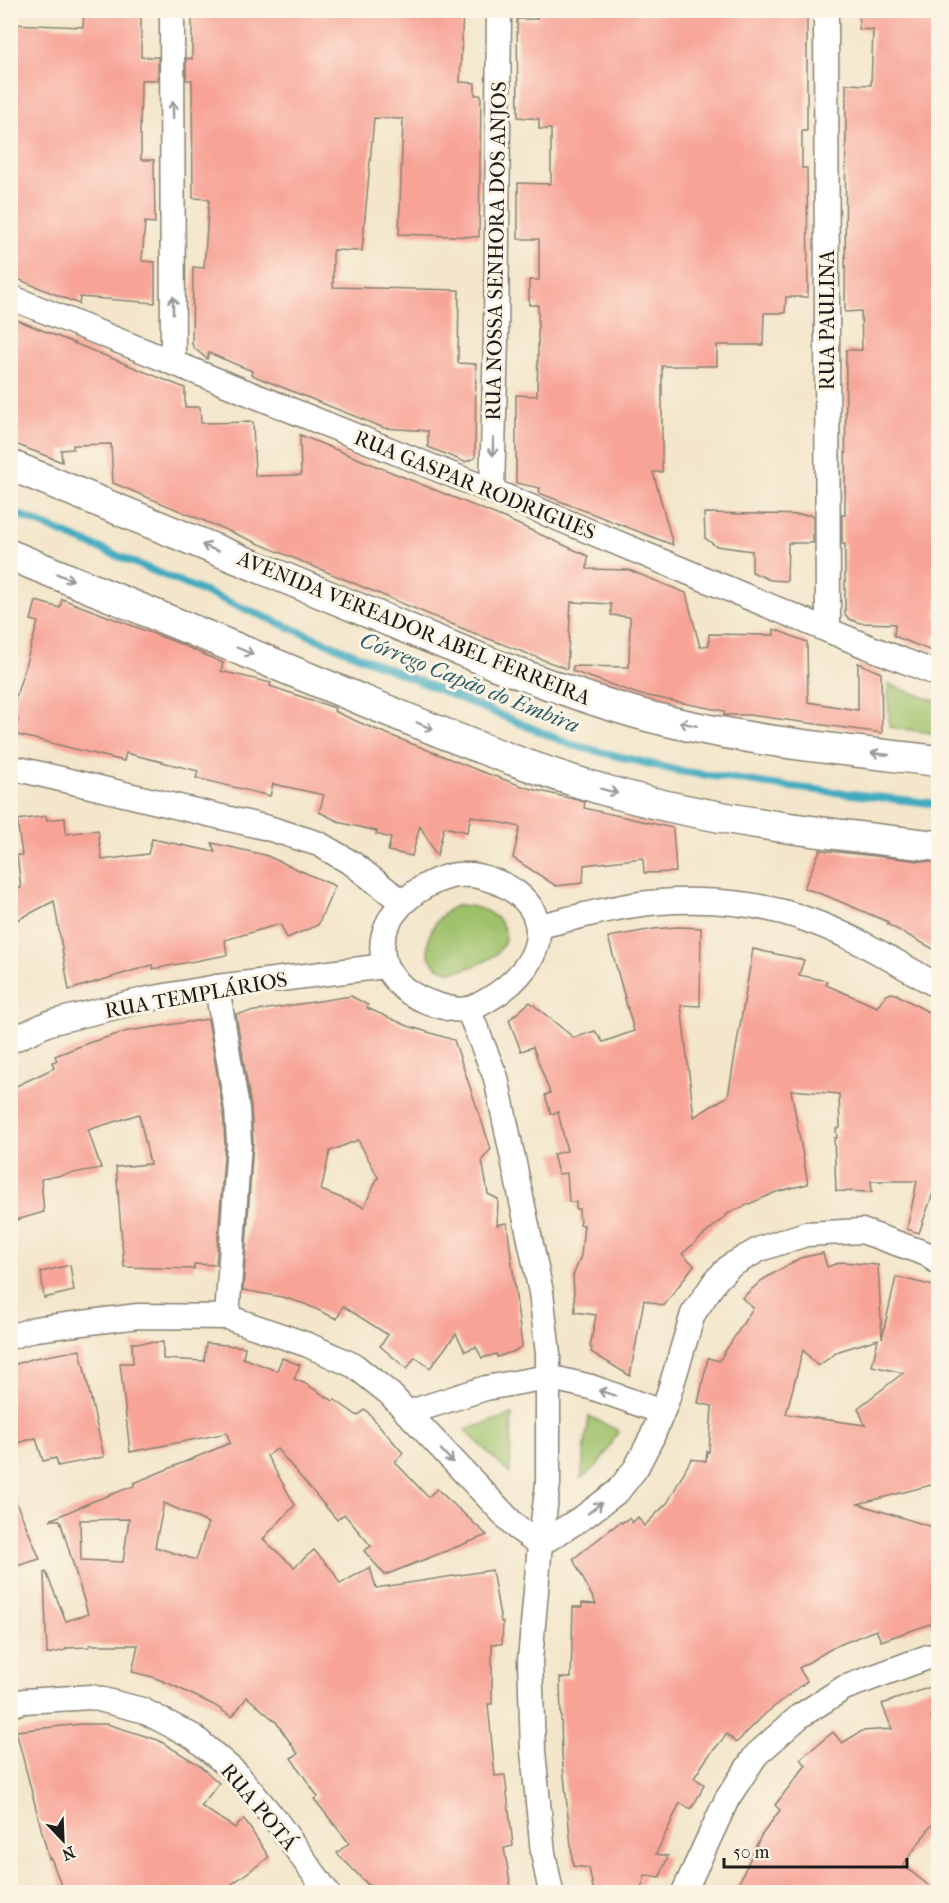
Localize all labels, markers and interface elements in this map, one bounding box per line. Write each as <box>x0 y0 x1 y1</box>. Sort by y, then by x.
street label: RUA NOSSA SENHORA DOS ANJOS <box>481 81 511 421</box>
one-way arrow <box>167 100 179 120</box>
street label: RUA PAULINA <box>815 249 839 390</box>
one-way arrow <box>167 295 179 315</box>
street label: RUA GASPAR RODRIGUES <box>351 425 599 545</box>
one-way arrow <box>488 436 499 456</box>
one-way arrow <box>202 542 220 553</box>
street label: AVENIDA VEREADOR ABEL FERREIRA <box>233 546 594 710</box>
one-way arrow <box>55 572 73 583</box>
water label: Córrego Capão do Embira <box>356 627 583 739</box>
one-way arrow <box>235 646 254 657</box>
one-way arrow <box>678 718 697 730</box>
one-way arrow <box>415 721 434 732</box>
one-way arrow <box>871 749 891 760</box>
one-way arrow <box>599 786 618 797</box>
street label: RUA TEMPLÁRIOS <box>103 967 289 1023</box>
one-way arrow <box>598 1386 617 1397</box>
one-way arrow <box>439 1448 454 1463</box>
one-way arrow <box>587 1502 603 1514</box>
street label: RUA POTÁ <box>216 1759 302 1855</box>
north arrow <box>33 1810 93 1870</box>
scale bar <box>724 1831 907 1869</box>
text: N <box>59 1842 78 1865</box>
text: 50 m <box>733 1842 770 1863</box>

